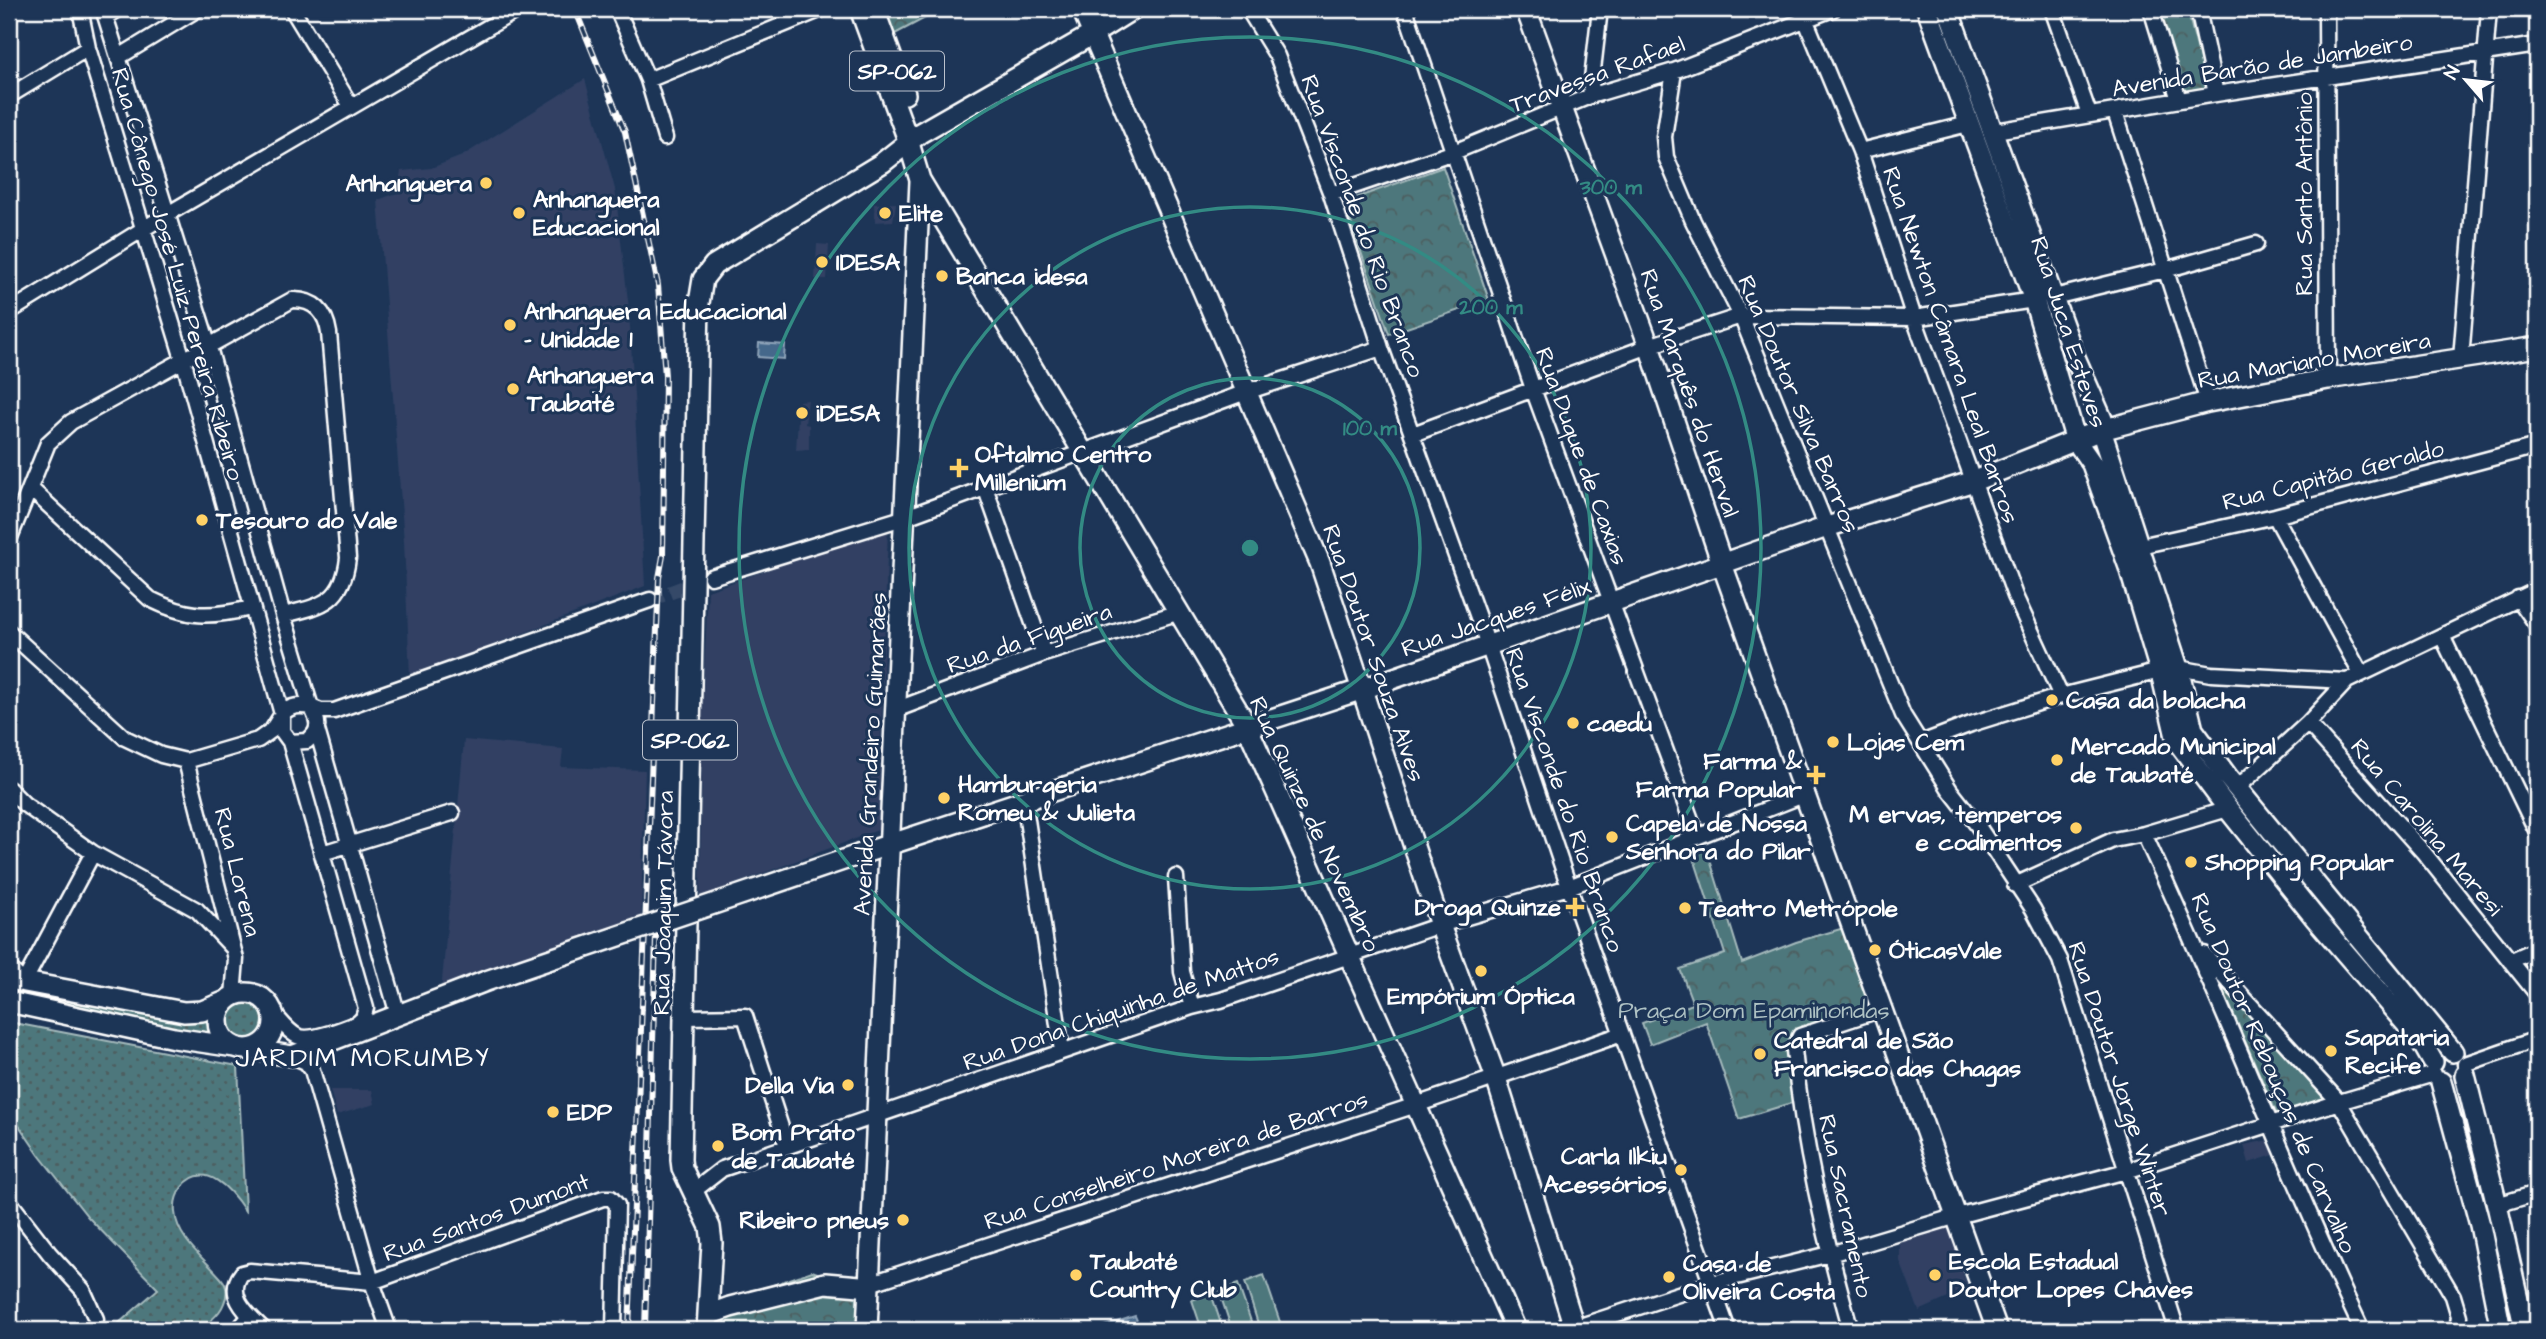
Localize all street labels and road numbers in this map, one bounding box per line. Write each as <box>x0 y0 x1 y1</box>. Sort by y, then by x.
street label: Avenida Barão de Jambeiro <box>2109 25 2415 107</box>
street label: Travessa Rafael <box>1505 27 1690 122</box>
road number: SP-062 <box>850 52 944 90</box>
street label: Rua Cônego José Luiz Pereira Ribeiro <box>101 64 252 485</box>
street label: Rua Visconde do Rio Branco <box>1291 70 1433 383</box>
street label: Rua Santo Antônio <box>2288 92 2322 296</box>
street label: Rua Newton Câmara Leal Barros <box>1873 162 2027 528</box>
street label: Rua Juca Esteves <box>2021 232 2115 432</box>
street label: Rua Marquês do Herval <box>1631 265 1747 522</box>
street label: Rua Doutor Silva Barros <box>1728 270 1868 538</box>
street label: Rua Mariano Moreira <box>2195 324 2433 398</box>
street label: Rua Duque de Caxias <box>1526 343 1636 570</box>
street label: Rua Capitão Geraldo <box>2219 432 2448 520</box>
street label: Rua Doutor Souza Alves <box>1313 520 1433 786</box>
street label: Rua Jacques Félix <box>1397 569 1596 666</box>
street label: Avenida Grandeiro Guimarães <box>846 592 896 917</box>
street label: Rua da Figueira <box>942 595 1117 684</box>
street label: Rua Visconde do Rio Branco <box>1496 644 1632 958</box>
street label: Rua Quinze de Novembro <box>1240 691 1389 958</box>
road number: SP-062 <box>643 720 737 760</box>
street label: Rua Carolina Maresi <box>2342 732 2511 924</box>
street label: Rua Joaquim Távora <box>645 790 683 1016</box>
street label: Rua Lorena <box>205 804 269 940</box>
street label: Rua Doutor Rebouças de Carvalho <box>2182 888 2365 1259</box>
street label: Rua Doutor Jorge Winter <box>2058 938 2180 1221</box>
street label: Rua Dona Chiquinha de Mattos <box>959 940 1284 1080</box>
street label: Rua Conselheiro Moreira de Barros <box>980 1083 1373 1239</box>
street label: Rua Sacramento <box>1809 1112 1881 1301</box>
street label: Rua Santos Dumont <box>378 1165 595 1271</box>

